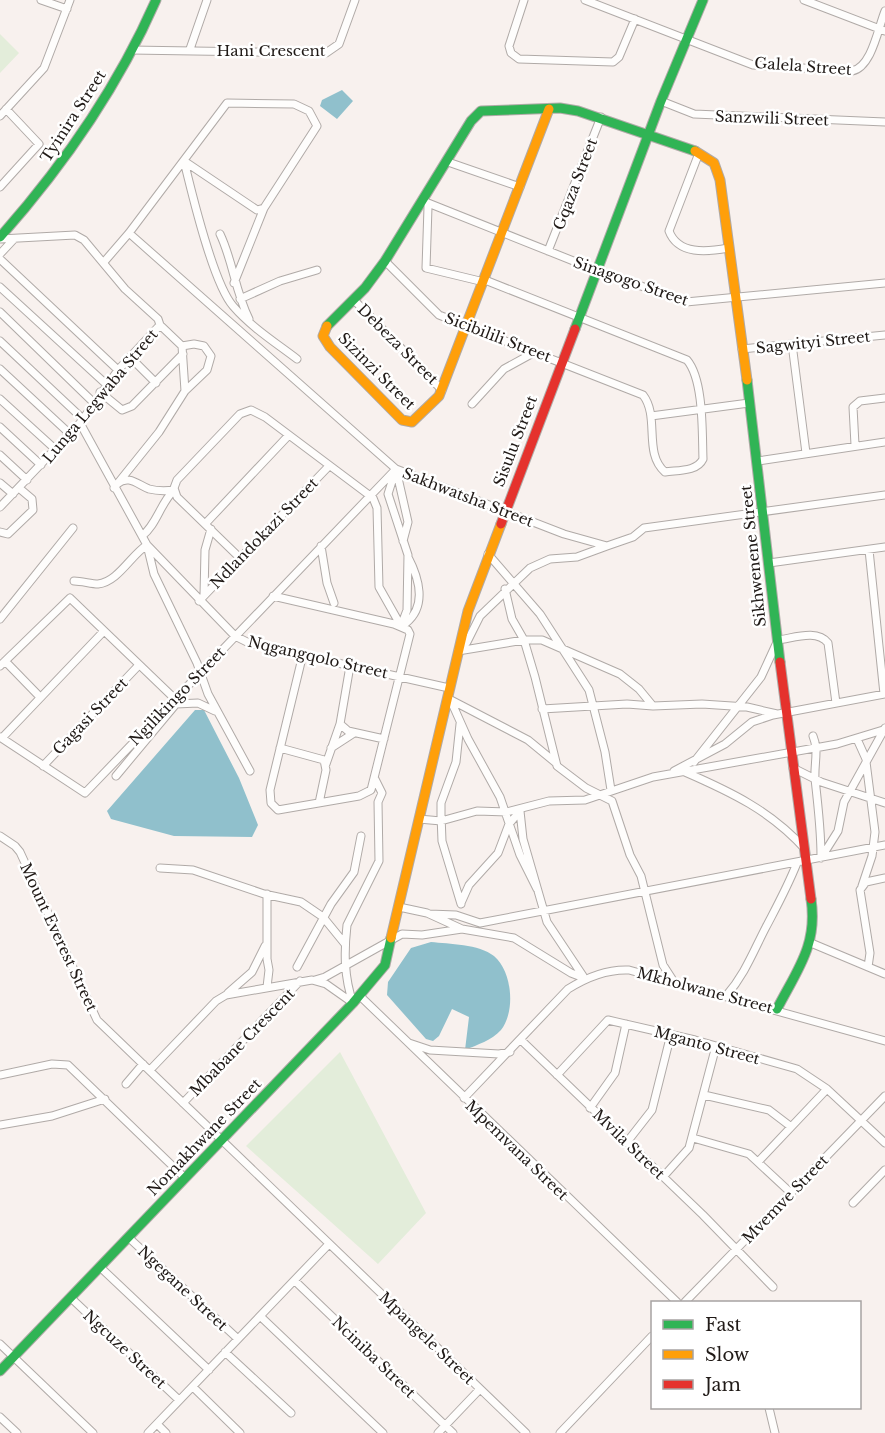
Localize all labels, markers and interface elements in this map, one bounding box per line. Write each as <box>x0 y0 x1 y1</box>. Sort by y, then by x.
street label: Hani Crescent <box>216 41 326 60</box>
street label: Galela Street <box>754 53 853 79</box>
street label: Tyinira Street <box>36 66 110 166</box>
street label: Sanzwili Street <box>715 107 830 129</box>
street label: Gqaza Street <box>549 135 601 233</box>
street label: Sinagogo Street <box>571 252 691 310</box>
street label: Debeza Street <box>354 300 442 388</box>
street label: Sicibilili Street <box>442 308 554 366</box>
street label: Lunga Legwaba Street <box>38 325 162 467</box>
street label: Sagwityi Street <box>755 327 871 357</box>
street label: Sizinzi Street <box>334 328 420 414</box>
street label: Sisulu Street <box>489 392 541 489</box>
street label: Sakhwatsha Street <box>400 463 536 531</box>
street label: Ndlandokazi Street <box>206 473 322 593</box>
street label: Sikhwenene Street <box>736 484 770 628</box>
street label: Nqgangqolo Street <box>246 632 390 682</box>
street label: Ngilikingo Street <box>125 642 229 749</box>
street label: Gagasi Street <box>48 673 132 759</box>
street label: Mount Everest Street <box>16 860 102 1015</box>
street label: Mkholwane Street <box>635 963 775 1017</box>
street label: Mbabane Crescent <box>186 984 299 1100</box>
street label: Mganto Street <box>652 1022 762 1068</box>
street label: Nomakhwane Street <box>143 1074 265 1200</box>
street label: Mpemvana Street <box>462 1096 573 1204</box>
street label: Mvila Street <box>589 1105 669 1183</box>
street label: Mvemve Street <box>738 1150 832 1247</box>
street label: Ngegane Street <box>134 1241 232 1335</box>
street label: Mpangele Street <box>375 1288 479 1389</box>
legend <box>651 1301 861 1409</box>
street label: Ngcuze Street <box>80 1306 171 1392</box>
street label: Nciniba Street <box>328 1312 420 1402</box>
text: Fast <box>705 1314 742 1336</box>
text: Slow <box>705 1344 750 1366</box>
text: Jam <box>703 1374 741 1396</box>

